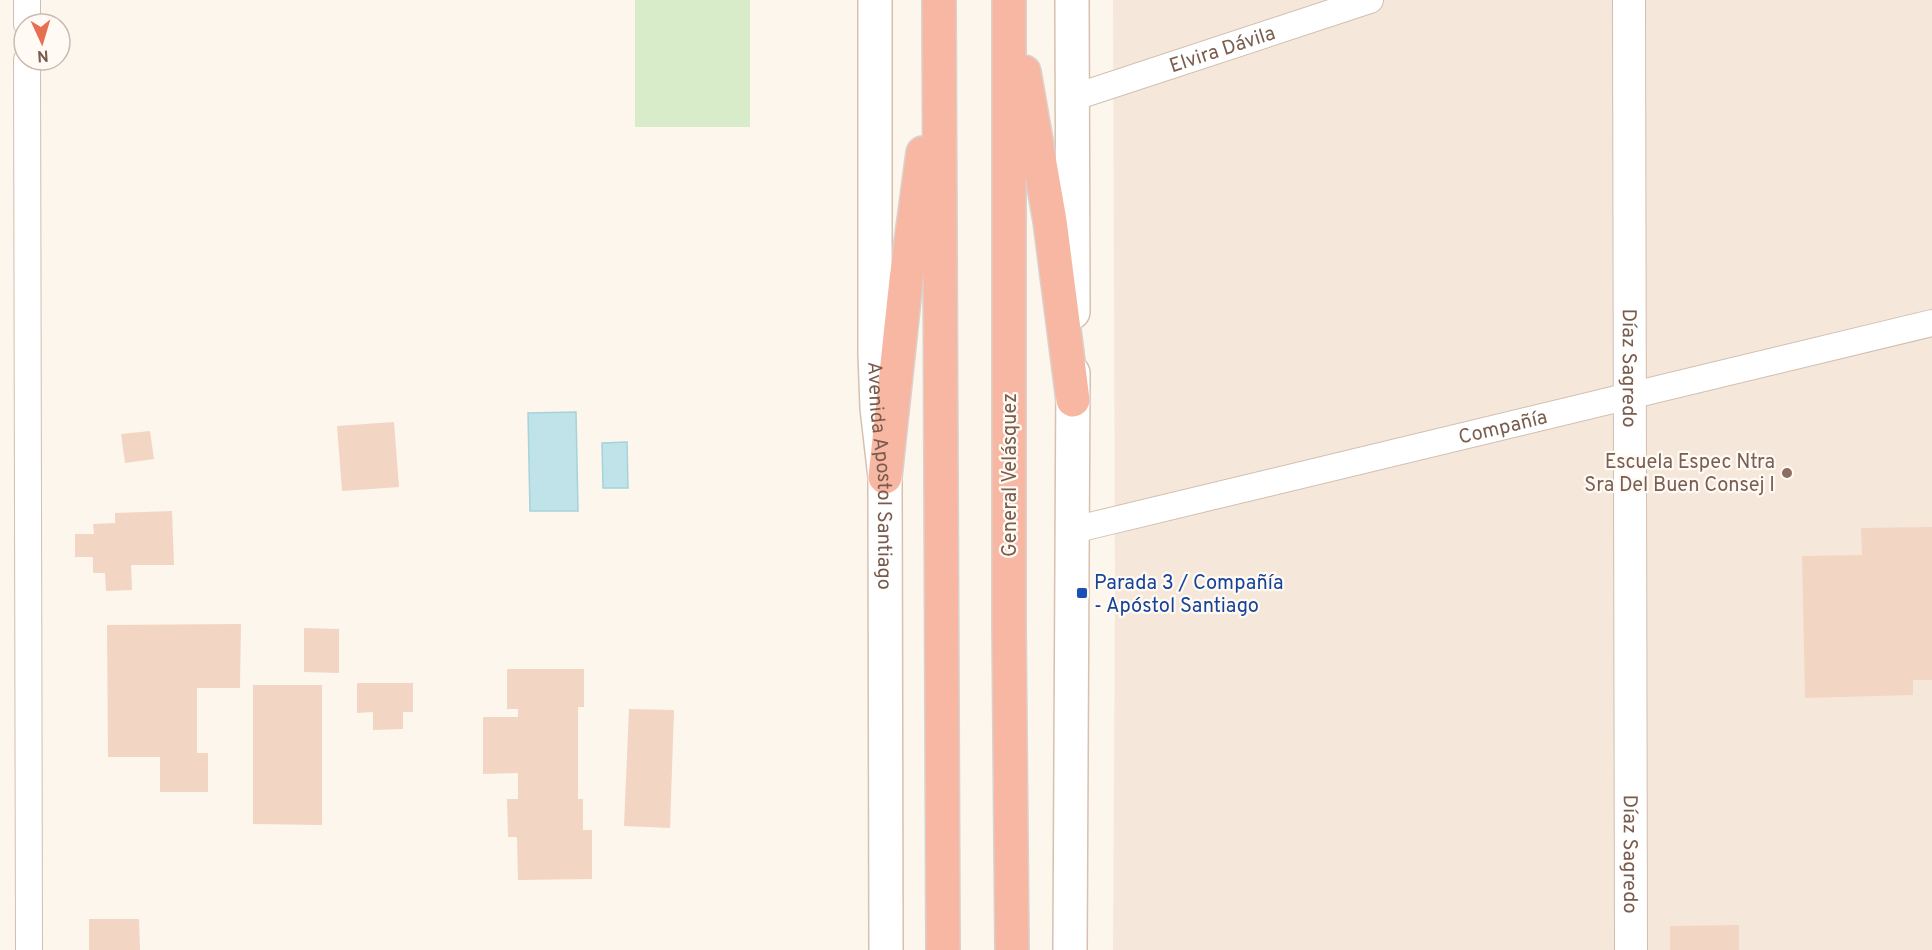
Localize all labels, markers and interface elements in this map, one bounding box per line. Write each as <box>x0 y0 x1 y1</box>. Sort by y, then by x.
north arrow <box>12 12 72 72</box>
street label: Elvira Dávila <box>1166 21 1279 80</box>
text: N <box>36 45 49 65</box>
street label: Díaz Sagredo <box>1615 308 1641 428</box>
street label: Avenida Apostol Santiago <box>860 361 896 590</box>
street label: General Velásquez <box>998 393 1024 557</box>
street label: Compañía <box>1456 405 1550 452</box>
place label: Escuela Espec Ntra Sra Del Buen Consej I <box>1584 450 1775 499</box>
marker: Escuela Espec Ntra Sra Del Buen Consej I <box>1780 466 1794 480</box>
place label: Parada 3 / Compañía - Apóstol Santiago <box>1094 571 1283 620</box>
marker: Parada 3 / Compañía - Apóstol Santiago <box>1075 586 1089 600</box>
street label: Díaz Sagredo <box>1616 794 1642 914</box>

